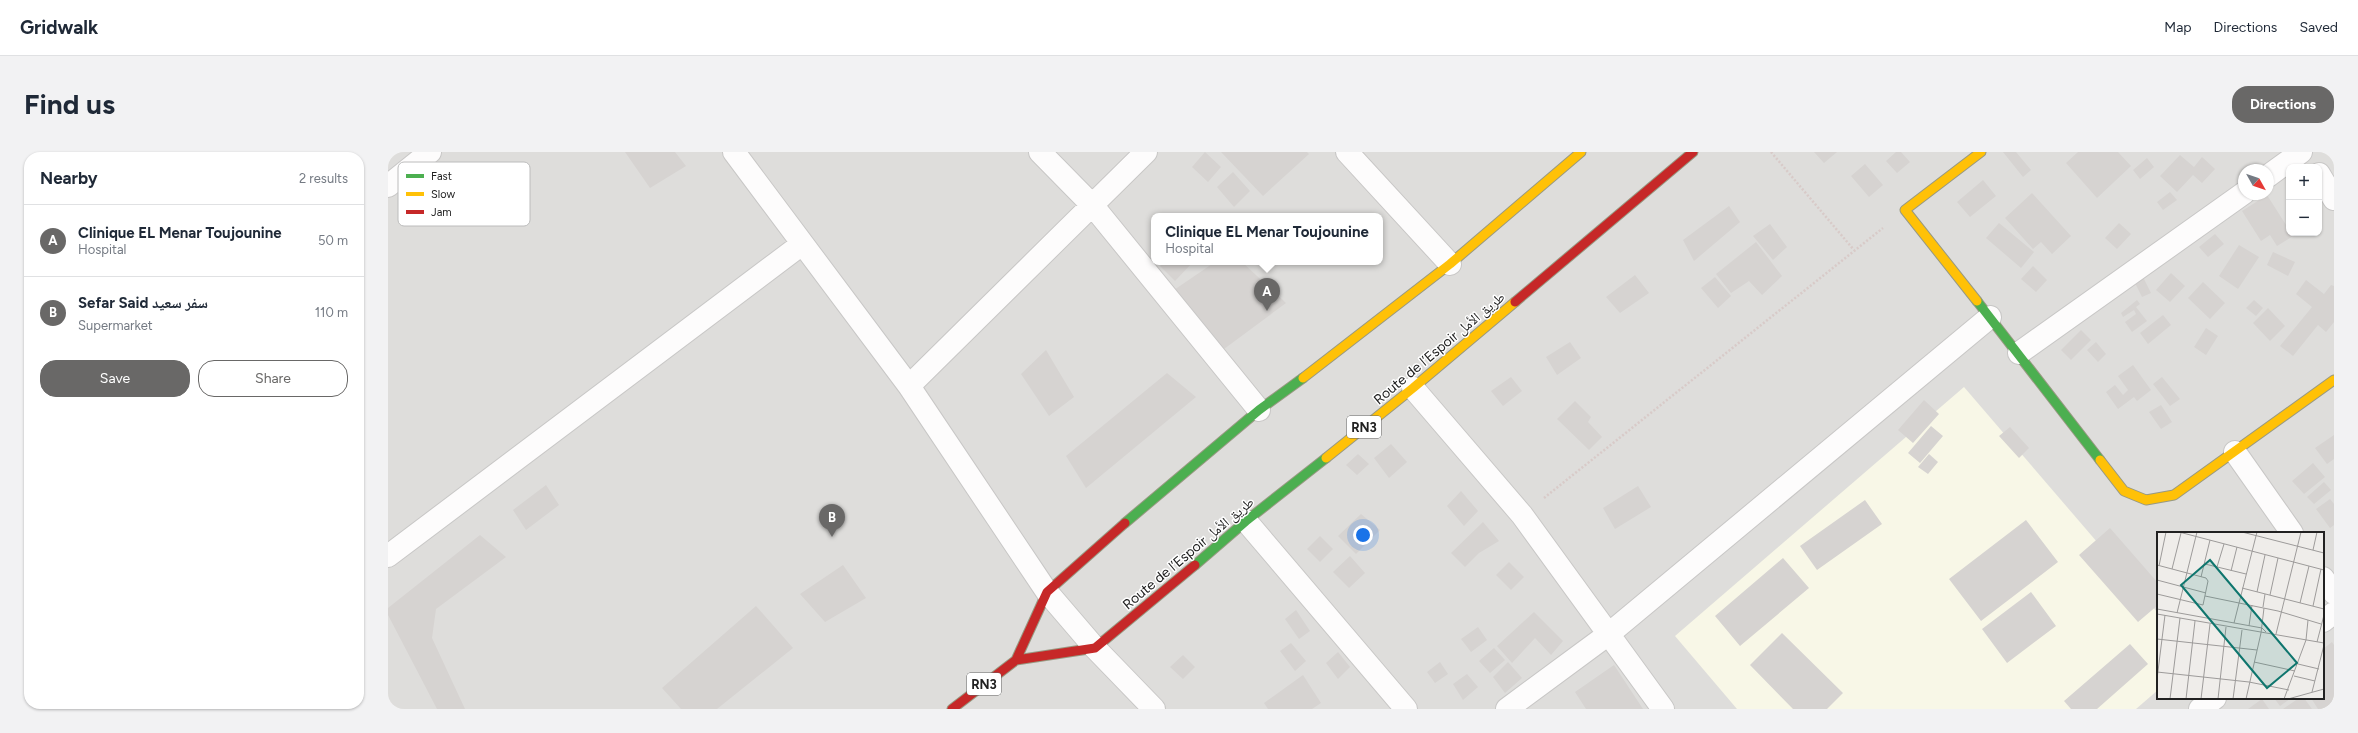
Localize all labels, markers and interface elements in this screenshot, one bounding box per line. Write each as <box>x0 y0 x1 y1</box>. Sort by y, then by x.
text: Gridwalk <box>20 16 98 39</box>
text: Map <box>2164 19 2192 36</box>
text: Directions <box>2214 19 2277 36</box>
text: Saved <box>2299 19 2338 36</box>
button: Directions <box>2232 86 2334 123</box>
text: Find us <box>24 87 115 121</box>
legend <box>398 162 530 226</box>
north arrow <box>2238 164 2274 200</box>
map controls <box>2286 164 2322 236</box>
button: + <box>2286 164 2322 200</box>
text: Nearby <box>40 168 98 188</box>
text: Fast <box>431 170 452 183</box>
text: 2 results <box>299 171 348 186</box>
text: Slow <box>431 188 455 201</box>
button: − <box>2286 200 2322 236</box>
text: Jam <box>431 206 452 219</box>
popup <box>1151 213 1383 265</box>
text: Clinique EL Menar Toujounine <box>1165 223 1369 241</box>
text: Clinique EL Menar Toujounine <box>78 224 282 242</box>
text: A <box>48 233 58 248</box>
text: 50 m <box>318 233 348 248</box>
text: Hospital <box>1165 241 1214 256</box>
text: Hospital <box>78 242 126 257</box>
pin: A <box>1254 278 1280 311</box>
street label: Route de l’Espoir طريق الأمل <box>1370 289 1509 409</box>
text: Sefar Said سفر سعيد <box>78 294 208 312</box>
text: B <box>49 305 57 320</box>
text: 110 m <box>315 305 348 320</box>
text: Supermarket <box>78 318 153 333</box>
button: Save <box>40 360 190 397</box>
button: Share <box>198 360 348 397</box>
road number: RN3 <box>1347 416 1381 438</box>
street label: Route de l’Espoir طريق الأمل <box>1119 494 1258 614</box>
pin: B <box>819 504 845 537</box>
your location <box>1353 525 1373 545</box>
inset map <box>2157 532 2324 699</box>
road number: RN3 <box>967 673 1001 695</box>

